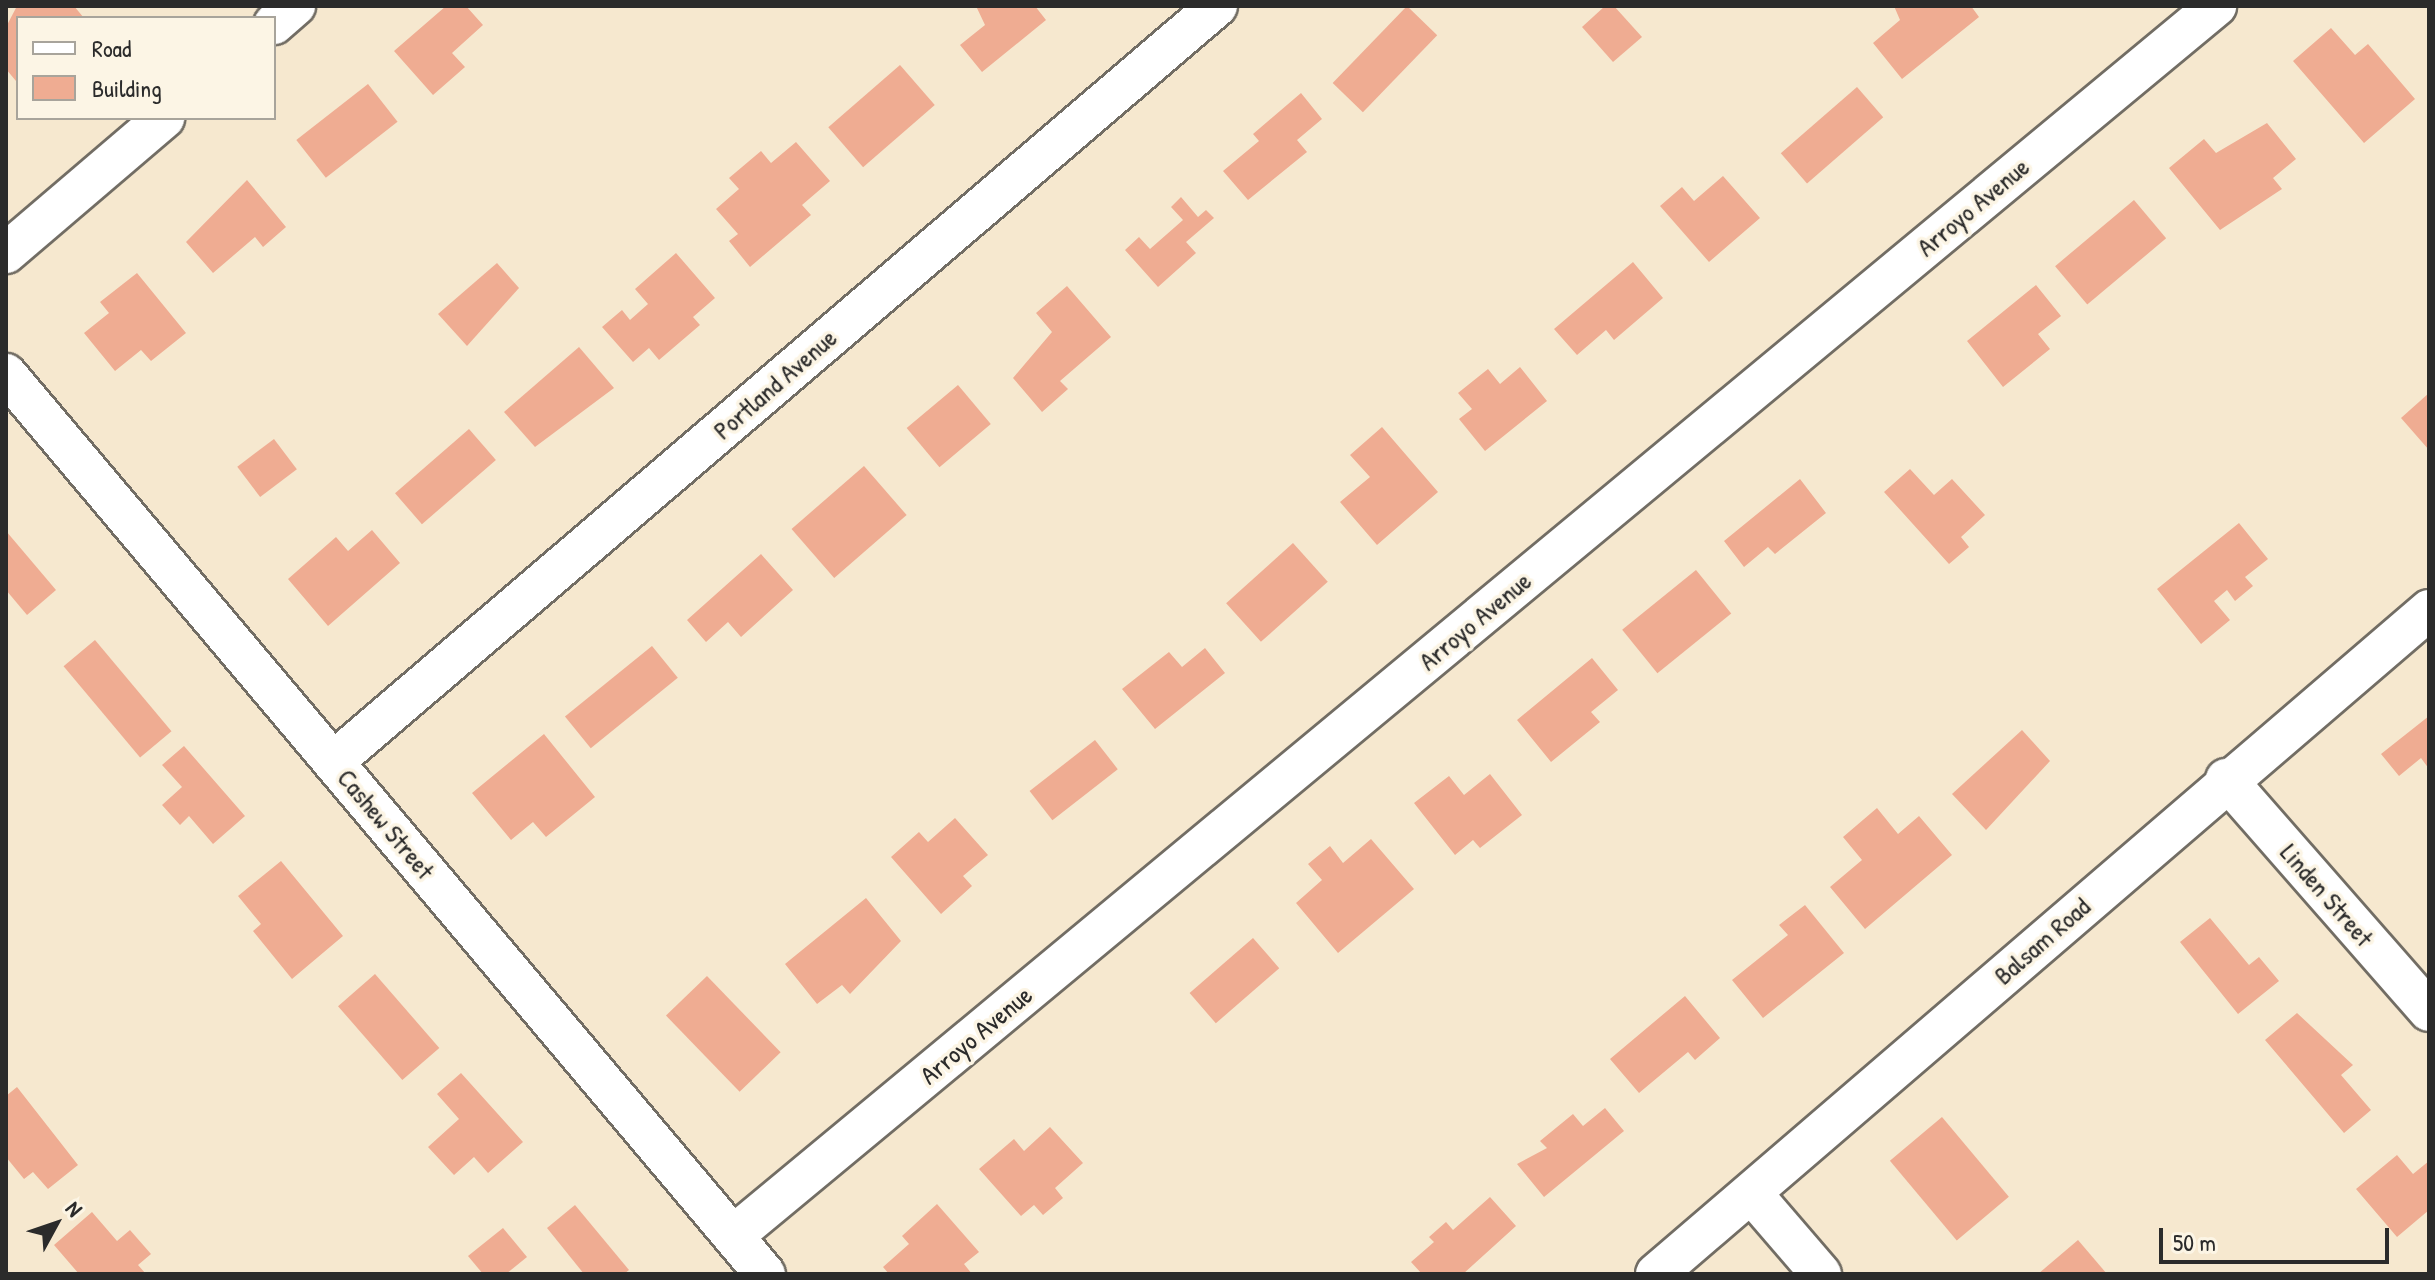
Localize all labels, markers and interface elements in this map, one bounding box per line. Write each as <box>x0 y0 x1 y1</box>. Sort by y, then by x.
legend <box>16 16 276 120</box>
text: Road <box>92 32 131 64</box>
text: Building <box>92 72 162 104</box>
street label: Arroyo Avenue <box>1911 151 2035 263</box>
street label: Portland Avenue <box>707 322 843 446</box>
street label: Arroyo Avenue <box>1413 565 1537 677</box>
street label: Cashew Street <box>331 763 441 885</box>
street label: Linden Street <box>2274 837 2380 953</box>
street label: Balsam Road <box>1988 891 2096 991</box>
street label: Arroyo Avenue <box>914 979 1038 1091</box>
north arrow <box>16 1184 96 1264</box>
text: N <box>59 1194 90 1223</box>
scale bar <box>2163 1212 2393 1262</box>
text: 50 m <box>2173 1226 2216 1258</box>

